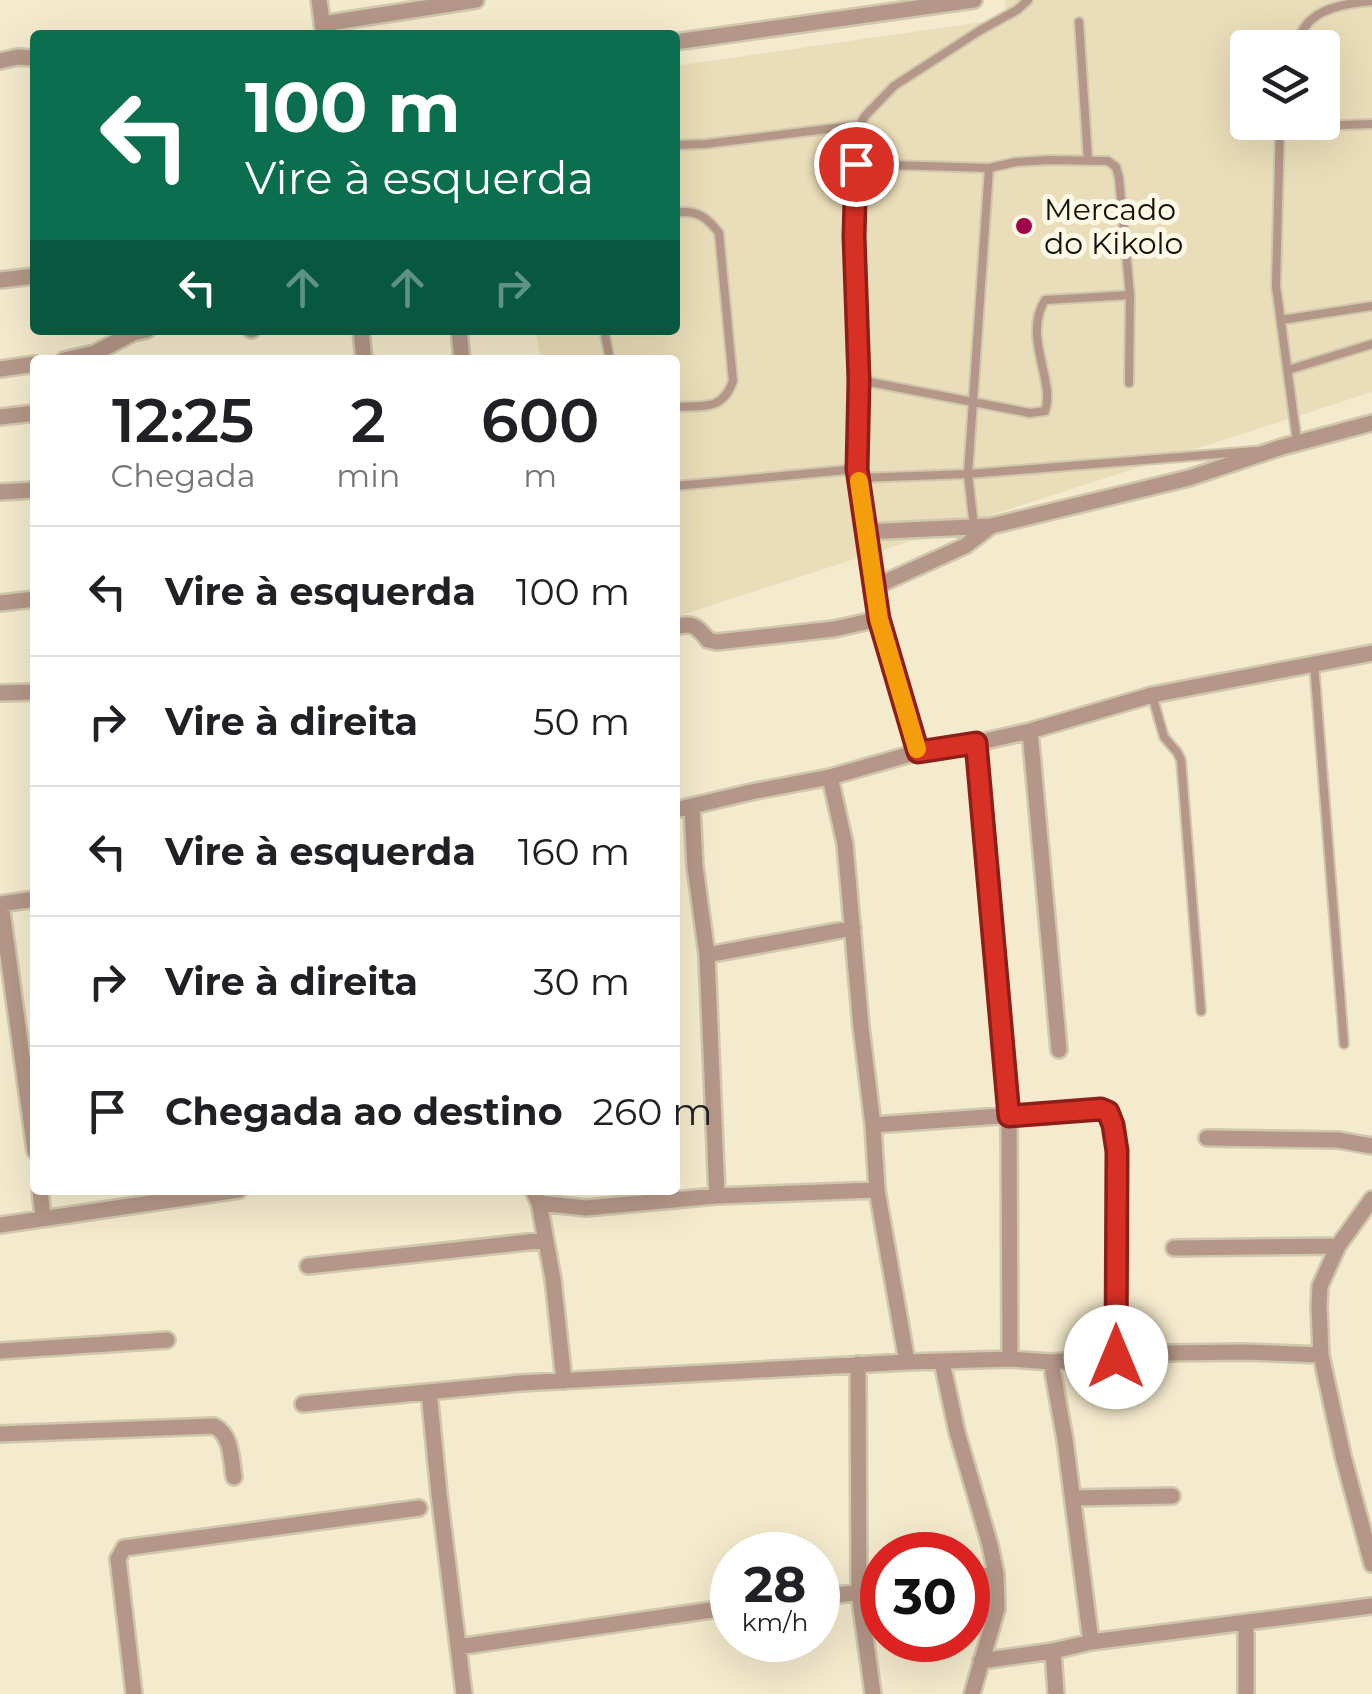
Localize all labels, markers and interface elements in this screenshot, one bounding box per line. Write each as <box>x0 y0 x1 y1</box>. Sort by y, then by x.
map controls <box>1230 30 1340 140</box>
button: layers <box>1230 30 1340 140</box>
text: 100 m <box>245 64 461 150</box>
icon: left <box>80 70 210 200</box>
pin <box>814 122 899 207</box>
icon: arrive <box>829 137 884 192</box>
text: Vire à esquerda <box>245 150 594 205</box>
place label: Mercado do Kikolo <box>1044 191 1183 262</box>
marker: Mercado do Kikolo <box>1013 215 1035 237</box>
icon: left <box>170 260 225 315</box>
icon: ahead <box>275 260 330 315</box>
icon: ahead <box>380 260 435 315</box>
icon: right <box>485 260 540 315</box>
text: 12:25 <box>112 384 254 457</box>
text: 2 <box>351 384 386 457</box>
text: 600 <box>481 384 599 457</box>
text: Chegada <box>111 456 256 495</box>
text: min <box>336 456 400 495</box>
text: m <box>523 456 557 495</box>
icon: left <box>80 564 135 619</box>
text: Vire à esquerda <box>165 568 476 615</box>
text: 100 m <box>516 568 630 615</box>
icon: right <box>80 694 135 749</box>
text: Vire à direita <box>165 698 418 745</box>
text: 50 m <box>533 698 630 745</box>
icon: left <box>80 824 135 879</box>
text: Vire à esquerda <box>165 828 476 875</box>
text: 160 m <box>518 828 630 875</box>
icon: right <box>80 954 135 1009</box>
text: Vire à direita <box>165 958 418 1005</box>
text: 30 m <box>533 958 630 1005</box>
icon: arrive <box>80 1084 135 1139</box>
text: Chegada ao destino <box>165 1088 563 1135</box>
text: 260 m <box>593 1088 713 1135</box>
position arrow <box>1064 1305 1168 1409</box>
speed limit sign: 30 <box>860 1532 990 1662</box>
text: 28 <box>744 1554 806 1615</box>
text: km/h <box>742 1607 808 1637</box>

